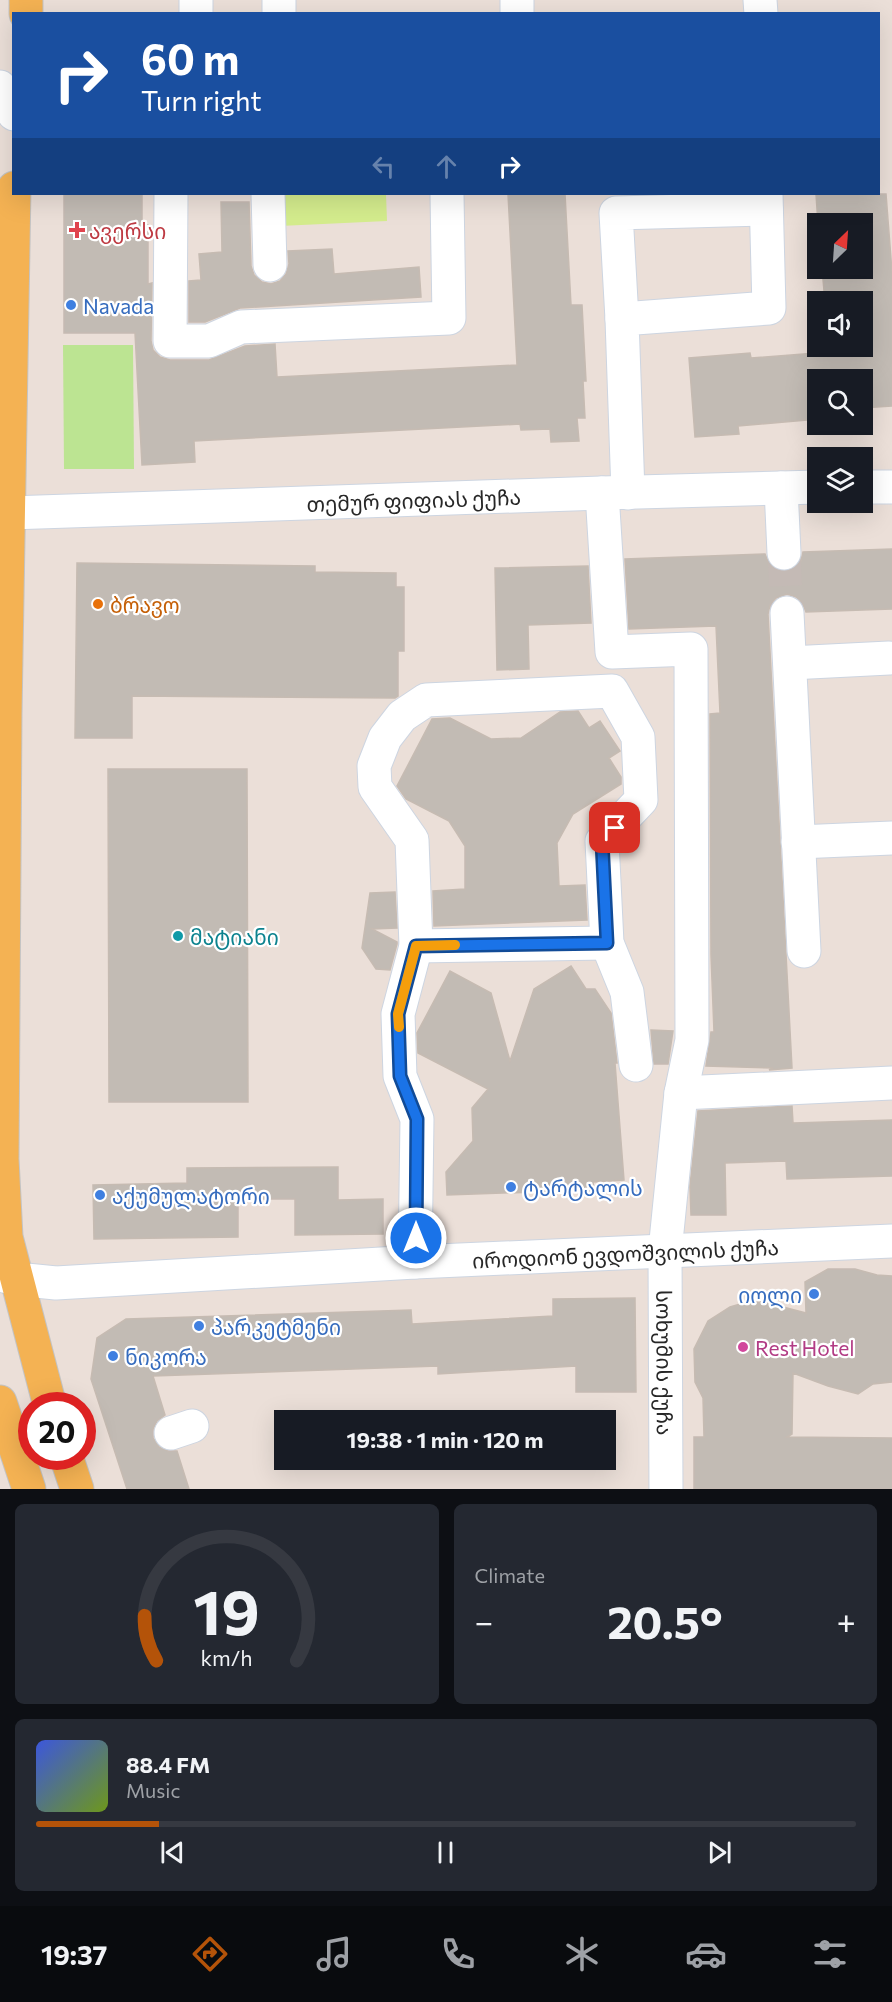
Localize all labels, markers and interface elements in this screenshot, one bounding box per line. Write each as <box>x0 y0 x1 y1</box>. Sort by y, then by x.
text: 60 m <box>141 32 240 84</box>
icon: right <box>42 36 120 114</box>
text: Turn right <box>141 84 261 117</box>
icon: left <box>367 150 400 183</box>
icon: ahead <box>430 150 463 183</box>
icon: right <box>493 150 526 183</box>
north arrow <box>807 213 873 279</box>
map controls <box>807 213 873 513</box>
place label: ავერსი <box>89 218 166 244</box>
marker: ავერსი <box>70 223 84 237</box>
button: sound <box>807 291 873 357</box>
place label: Navada <box>83 293 154 318</box>
marker: Navada <box>64 298 78 312</box>
button: search <box>807 369 873 435</box>
button: layers <box>807 447 873 513</box>
street label: თემურ ფიფიას ქუჩა <box>306 483 521 516</box>
place label: ბრავო <box>110 592 180 618</box>
marker: ბრავო <box>91 597 105 611</box>
pin <box>589 802 640 853</box>
icon: arrive <box>598 811 631 844</box>
place label: მატიანი <box>190 924 279 950</box>
marker: მატიანი <box>171 929 185 943</box>
place label: ტარტალის <box>523 1175 643 1202</box>
marker: ტარტალის <box>504 1180 518 1194</box>
place label: აქუმულატორი <box>112 1183 270 1210</box>
marker: აქუმულატორი <box>93 1188 107 1202</box>
position arrow <box>384 1206 448 1270</box>
street label: იროდიონ ევდოშვილის ქუჩა <box>472 1233 779 1272</box>
place label: იოლი <box>738 1282 802 1309</box>
marker: იოლი <box>807 1287 821 1301</box>
street label: სოხუმის ქუჩა <box>652 1290 678 1435</box>
place label: პარკეტმენი <box>211 1314 341 1340</box>
marker: პარკეტმენი <box>192 1319 206 1333</box>
place label: Rest Hotel <box>755 1335 855 1360</box>
marker: Rest Hotel <box>736 1340 750 1354</box>
place label: ნიკორა <box>125 1344 207 1370</box>
marker: ნიკორა <box>106 1349 120 1363</box>
speed limit sign: 20 <box>18 1392 96 1470</box>
text: 19:38 · 1 min · 120 m <box>347 1426 543 1453</box>
text: Climate <box>475 1563 545 1587</box>
text: 19 <box>193 1572 260 1648</box>
text: 20.5° <box>607 1593 723 1648</box>
text: − <box>475 1600 493 1641</box>
text: + <box>837 1600 856 1641</box>
text: km/h <box>201 1644 253 1670</box>
text: 88.4 FM <box>126 1751 210 1778</box>
text: Music <box>126 1778 180 1802</box>
icon: previous <box>156 1836 189 1869</box>
icon: pause <box>429 1836 462 1869</box>
icon: next <box>703 1836 736 1869</box>
icon: directions <box>189 1933 231 1975</box>
icon: music <box>313 1933 355 1975</box>
icon: phone <box>437 1933 479 1975</box>
icon: climate <box>561 1933 603 1975</box>
icon: car <box>685 1933 727 1975</box>
icon: filters <box>809 1933 851 1975</box>
text: 19:37 <box>41 1938 107 1971</box>

